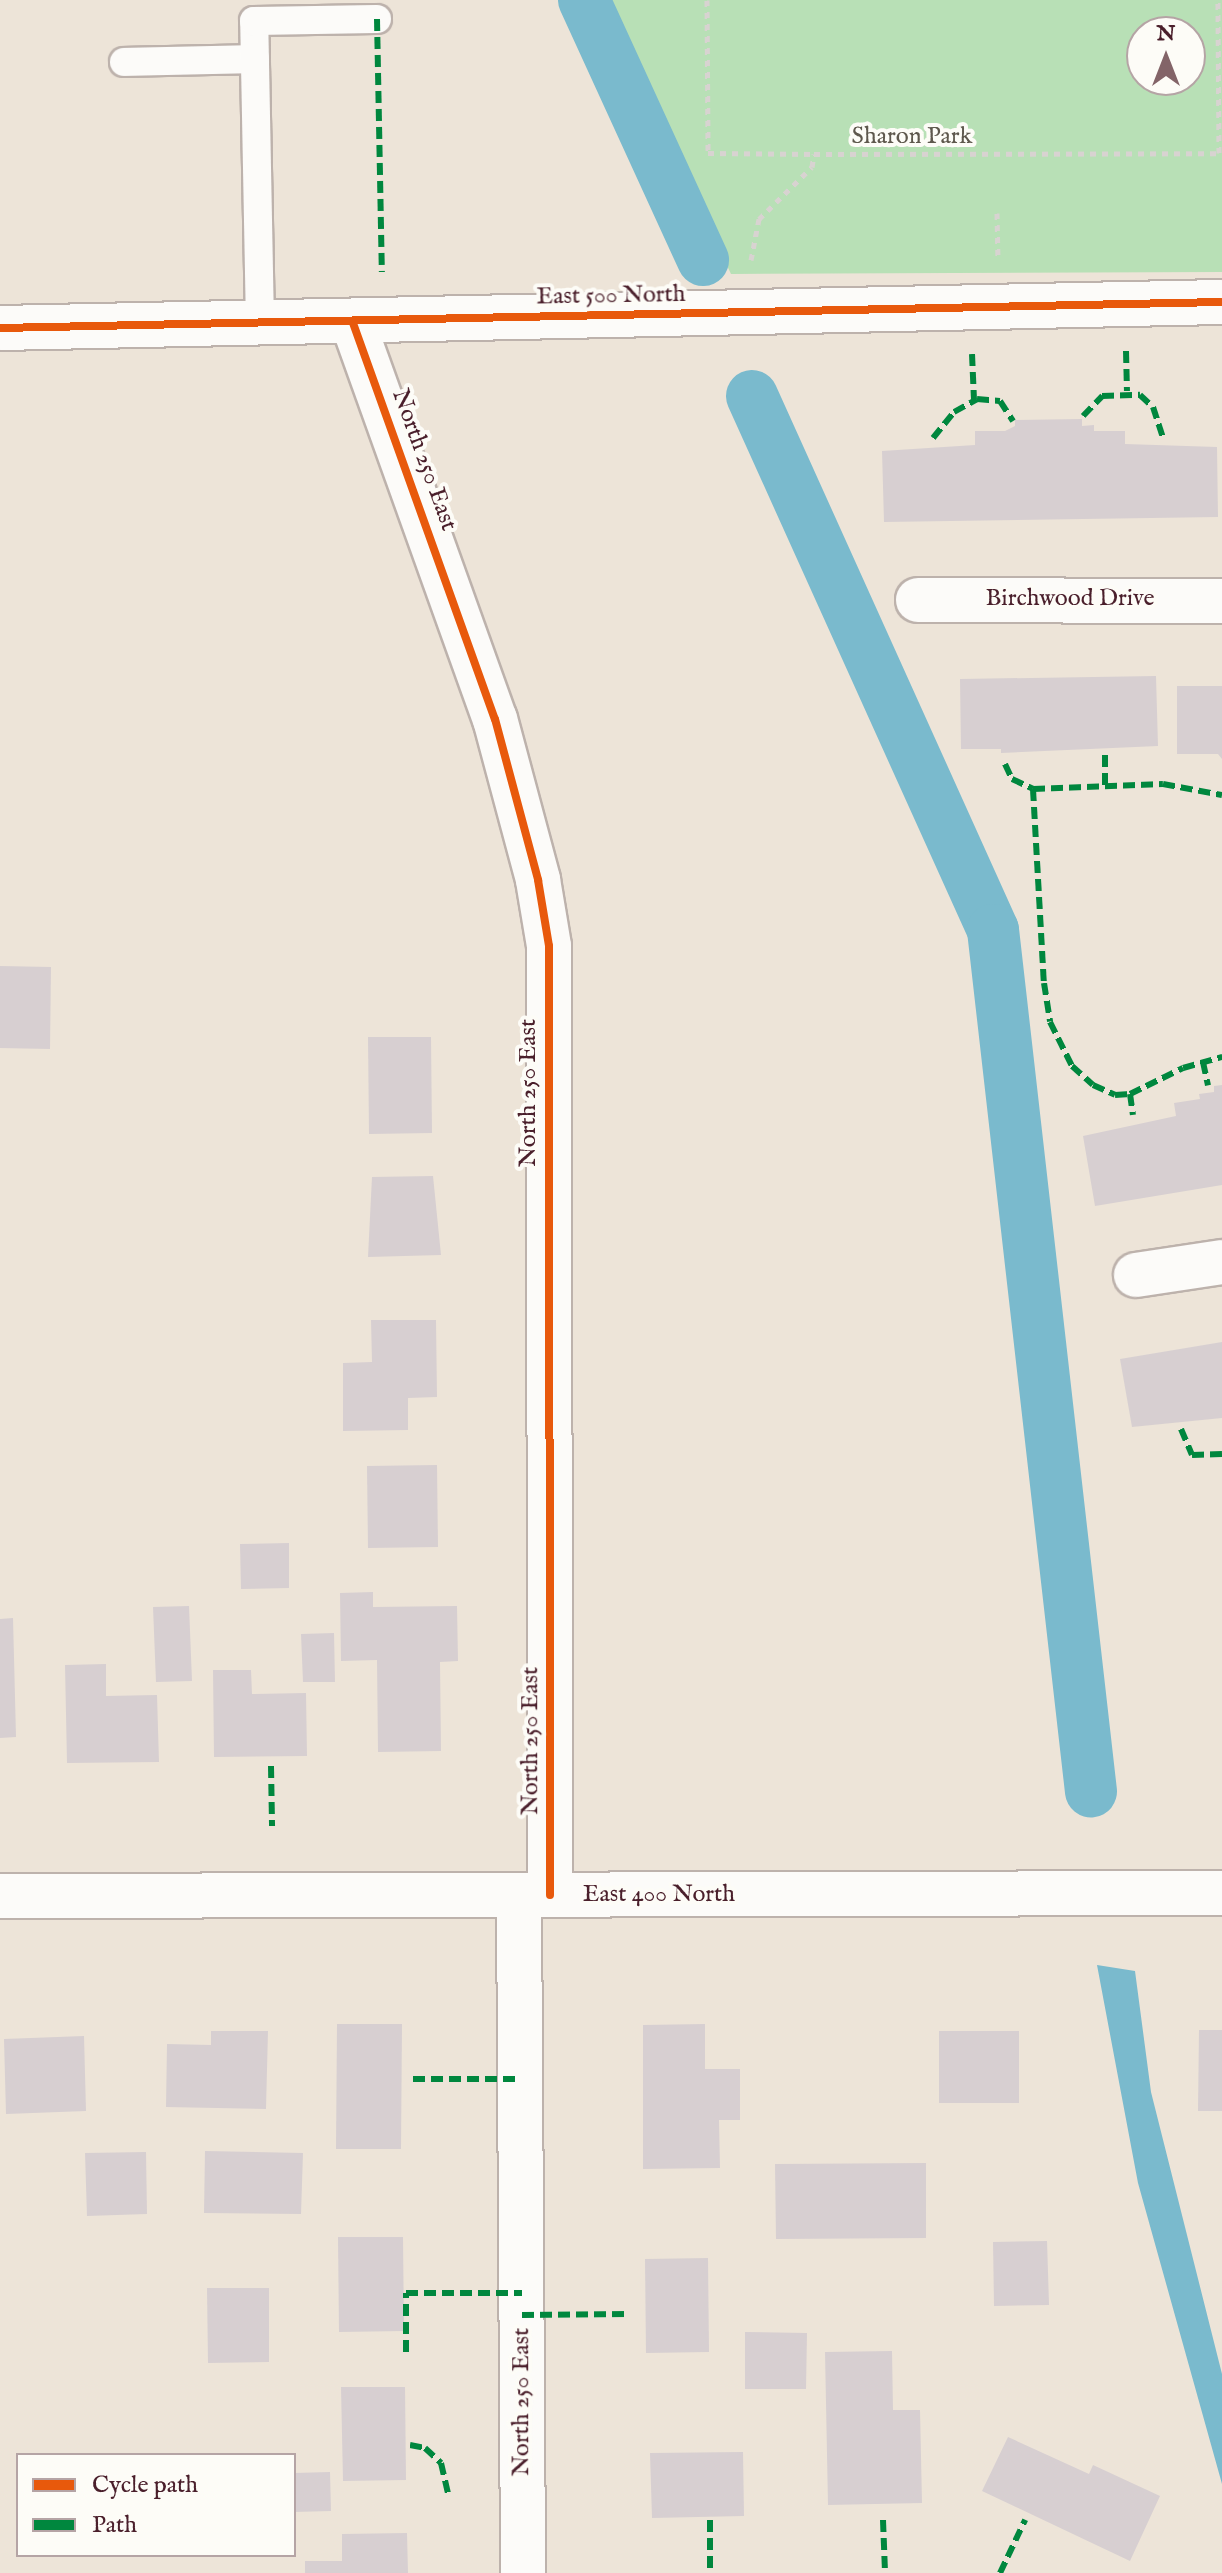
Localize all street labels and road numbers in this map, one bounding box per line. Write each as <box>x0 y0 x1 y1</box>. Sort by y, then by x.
street label: East 500 North <box>536 280 686 312</box>
street label: North 250 East <box>385 385 463 535</box>
street label: Birchwood Drive <box>985 585 1155 613</box>
street label: North 250 East <box>515 1019 543 1167</box>
street label: North 250 East <box>517 1667 545 1815</box>
street label: East 400 North <box>583 1881 735 1909</box>
street label: North 250 East <box>508 2328 536 2476</box>

